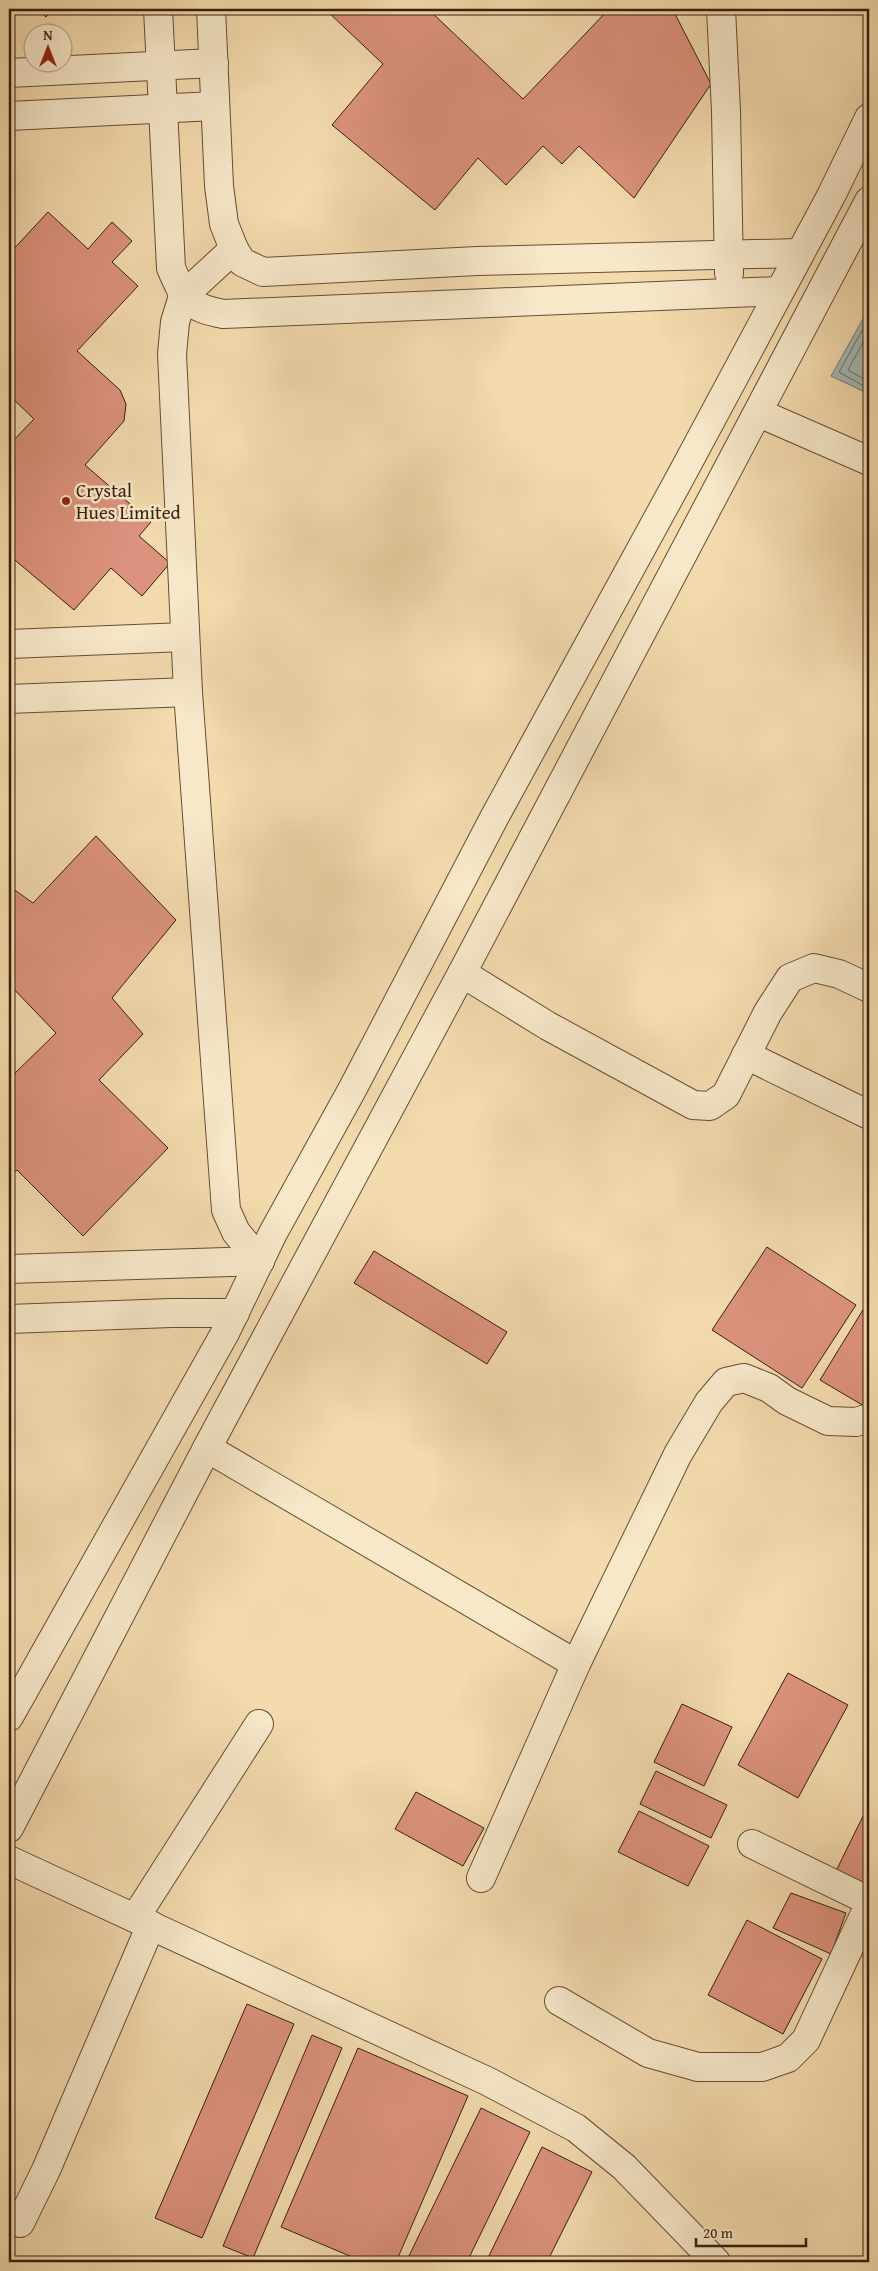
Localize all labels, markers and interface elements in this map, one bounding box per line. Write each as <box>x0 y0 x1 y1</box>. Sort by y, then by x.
north arrow <box>22 22 72 72</box>
text: N <box>43 25 53 45</box>
place label: Crystal Hues Limited <box>76 476 182 526</box>
marker: Crystal Hues Limited <box>60 495 72 507</box>
scale bar <box>696 2216 806 2248</box>
text: 20 m <box>703 2222 734 2243</box>

